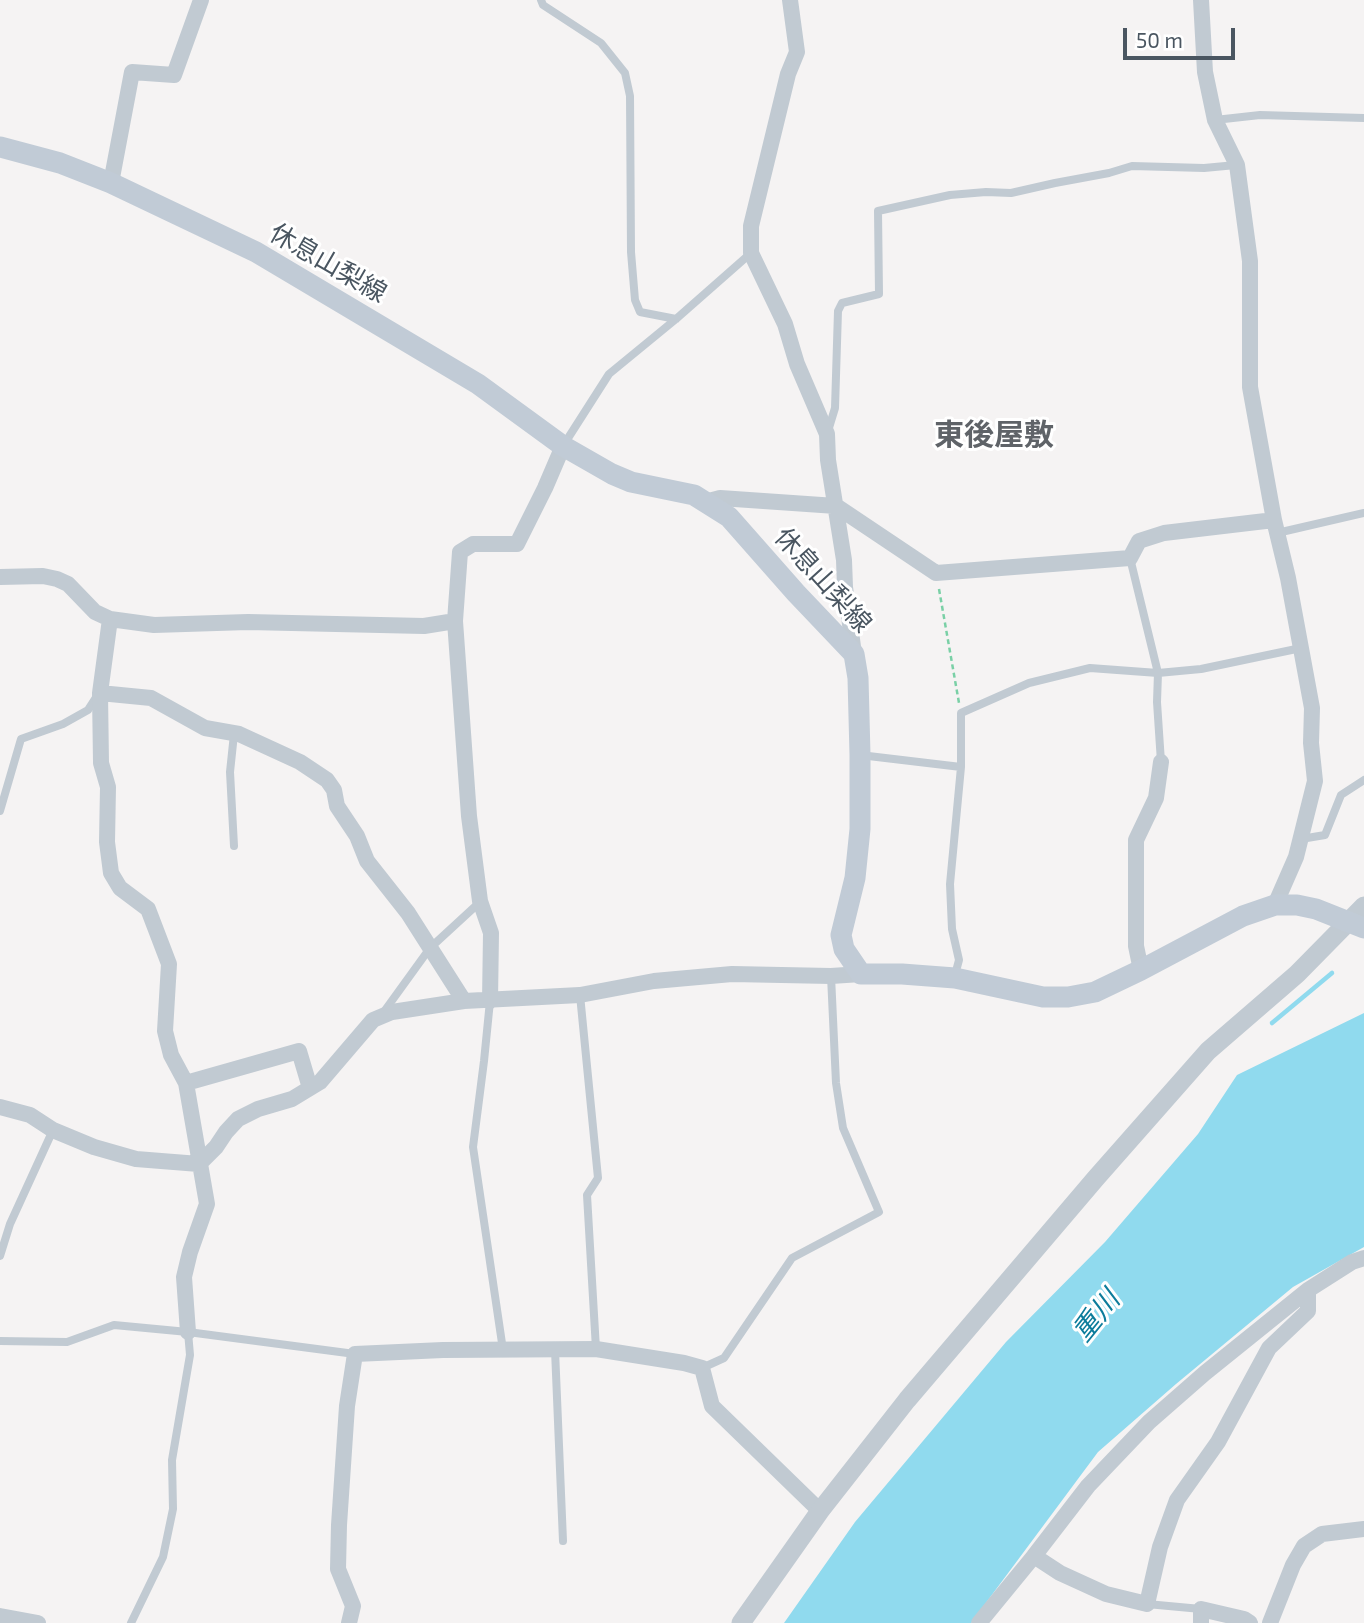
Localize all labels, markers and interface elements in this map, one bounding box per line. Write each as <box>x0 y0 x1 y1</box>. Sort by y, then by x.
scale bar <box>1126 14 1238 58</box>
text: 50 m <box>1136 27 1183 52</box>
street label: 休息山梨線 <box>264 217 392 309</box>
district label: 東後屋敷 <box>934 417 1054 453</box>
street label: 休息山梨線 <box>768 521 878 639</box>
water label: 重川 <box>1065 1284 1127 1348</box>

